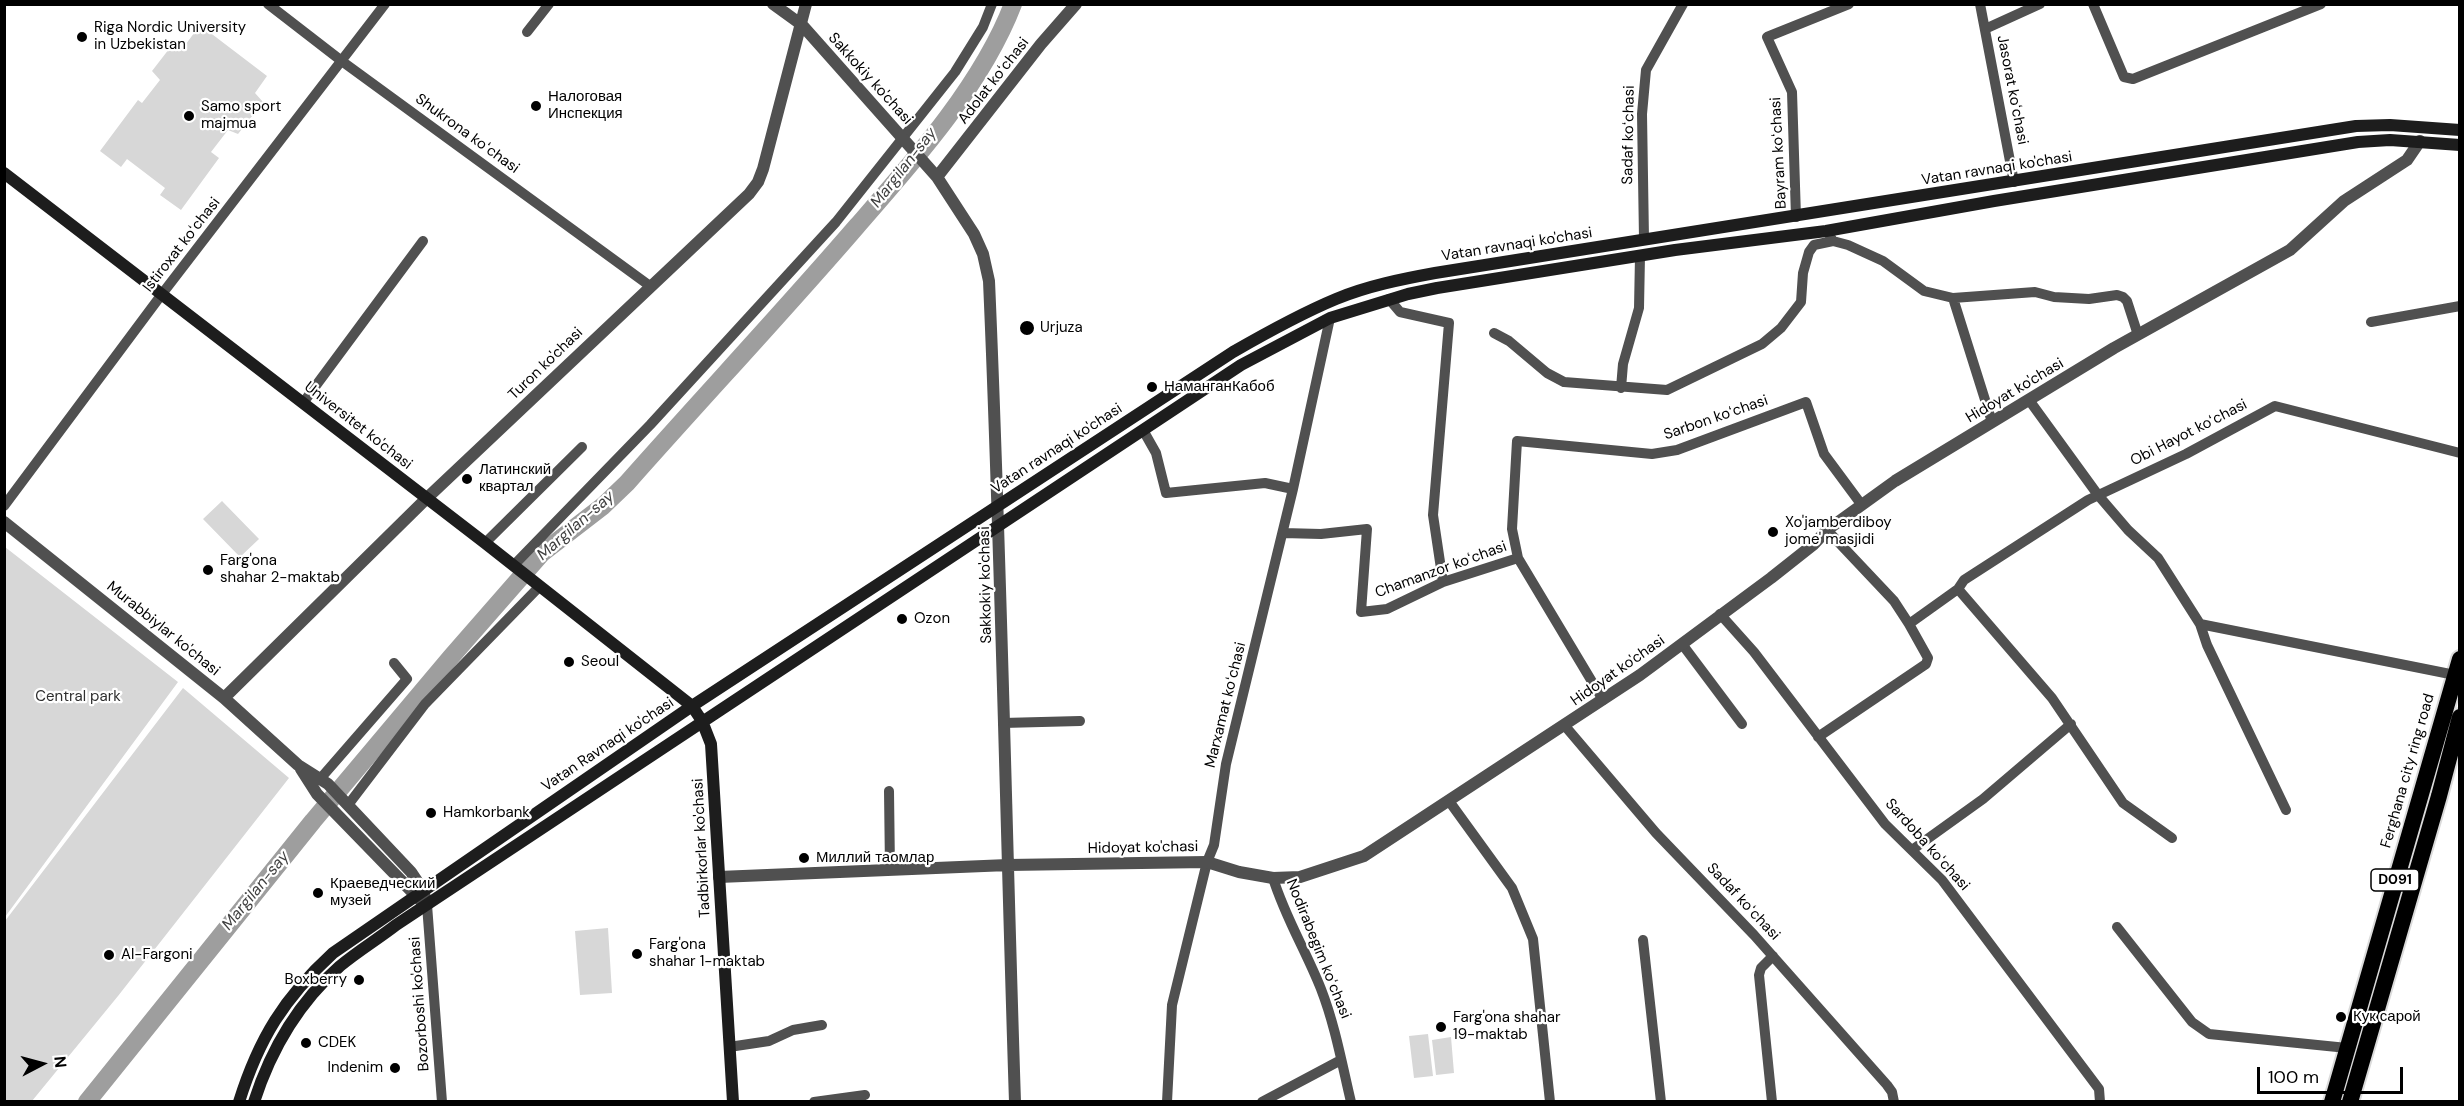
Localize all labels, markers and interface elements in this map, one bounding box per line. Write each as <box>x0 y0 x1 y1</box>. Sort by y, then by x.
place label: Riga Nordic University in Uzbekistan <box>94 19 246 54</box>
street label: Sakkokiy ko'chasi <box>824 29 916 129</box>
marker: Riga Nordic University in Uzbekistan <box>75 30 89 44</box>
street label: Adolat koʻchasi <box>955 34 1033 128</box>
street label: Jasorat koʻchasi <box>1993 34 2031 146</box>
street label: Sadaf koʻchasi <box>1619 85 1639 185</box>
place label: Налоговая Инспекция <box>548 88 623 123</box>
street label: Shukrona koʻchasi <box>411 90 523 178</box>
street label: Bayram koʻchasi <box>1767 97 1791 209</box>
place label: Samo sport majmua <box>201 98 281 133</box>
marker: Налоговая Инспекция <box>529 99 543 113</box>
marker: Samo sport majmua <box>182 109 196 123</box>
water label: Margilan-say <box>867 124 941 212</box>
street label: Vatan ravnaqi ko'chasi <box>1920 148 2074 190</box>
street label: Istiroxat koʻchasi <box>140 194 224 296</box>
street label: Vatan ravnaqi ko'chasi <box>1440 224 1594 266</box>
marker: Urjuza <box>1018 319 1036 337</box>
place label: Urjuza <box>1040 319 1083 337</box>
street label: Turon ko'chasi <box>505 324 587 404</box>
street label: Hidoyat ko'chasi <box>1963 355 2067 427</box>
street label: Universitet ko'chasi <box>300 378 416 474</box>
place label: НаманганКабоб <box>1164 378 1274 396</box>
marker: НаманганКабоб <box>1145 380 1159 394</box>
street label: Sarbon koʻchasi <box>1662 392 1770 444</box>
street label: Obi Hayot koʻchasi <box>2128 396 2250 470</box>
street label: Vatan ravnaqi ko'chasi <box>988 400 1126 498</box>
place label: Латинский квартал <box>479 461 551 496</box>
marker: Латинский квартал <box>460 472 474 486</box>
water label: Margilan-say <box>533 487 619 565</box>
place label: Xo'jamberdiboy jome' masjidi <box>1785 514 1892 549</box>
marker: Xo'jamberdiboy jome' masjidi <box>1766 525 1780 539</box>
street label: Sakkokiy ko'chasi <box>976 526 996 644</box>
street label: Chamanzor koʻchasi <box>1373 538 1509 602</box>
place label: Farg'ona shahar 2-maktab <box>220 552 340 587</box>
marker: Farg'ona shahar 2-maktab <box>201 563 215 577</box>
street label: Murabbiylar ko'chasi <box>103 578 223 680</box>
place label: Ozon <box>914 610 950 628</box>
marker: Ozon <box>895 612 909 626</box>
street label: Hidoyat ko'chasi <box>1567 632 1669 710</box>
street label: Marxamat koʻchasi <box>1202 640 1250 770</box>
place label: Seoul <box>581 653 619 671</box>
marker: Seoul <box>562 655 576 669</box>
park label: Central park <box>35 688 121 706</box>
street label: Ferghana city ring road <box>2377 692 2439 850</box>
street label: Vatan Ravnaqi ko'chasi <box>538 694 678 796</box>
street label: Tadbirkorlar ko'chasi <box>689 778 715 918</box>
street label: Sardoba koʻchasi <box>1881 795 1973 895</box>
place label: Hamkorbank <box>443 804 530 822</box>
marker: Hamkorbank <box>424 806 438 820</box>
street label: Hidoyat ko'chasi <box>1087 838 1199 858</box>
water label: Margilan-say <box>218 848 294 934</box>
place label: Миллий таомлар <box>816 849 934 867</box>
marker: Миллий таомлар <box>797 851 811 865</box>
street label: Sadaf koʻchasi <box>1703 860 1783 944</box>
road number: D091 <box>2371 869 2419 891</box>
place label: Краеведческий музей <box>330 875 435 910</box>
street label: Nodirabegim koʻchasi <box>1282 877 1354 1021</box>
marker: Краеведческий музей <box>311 886 325 900</box>
street label: Bozorboshi ko'chasi <box>406 936 434 1072</box>
place label: Farg'ona shahar 1-maktab <box>649 936 765 971</box>
place label: Al-Fargoni <box>121 946 193 964</box>
marker: Farg'ona shahar 1-maktab <box>630 947 644 961</box>
marker: Al-Fargoni <box>102 948 116 962</box>
place label: Boxberry <box>285 971 347 989</box>
marker: Boxberry <box>352 973 366 987</box>
place label: Кук сарой <box>2353 1008 2421 1026</box>
place label: Farg'ona shahar 19-maktab <box>1453 1009 1560 1044</box>
marker: Кук сарой <box>2334 1010 2348 1024</box>
marker: Farg'ona shahar 19-maktab <box>1434 1020 1448 1034</box>
north arrow <box>12 1034 72 1094</box>
place label: CDEK <box>318 1034 356 1052</box>
marker: CDEK <box>299 1036 313 1050</box>
text: N <box>49 1055 71 1069</box>
scale bar <box>2260 1055 2406 1093</box>
place label: Indenim <box>327 1059 383 1077</box>
marker: Indenim <box>388 1061 402 1075</box>
text: 100 m <box>2268 1065 2319 1089</box>

